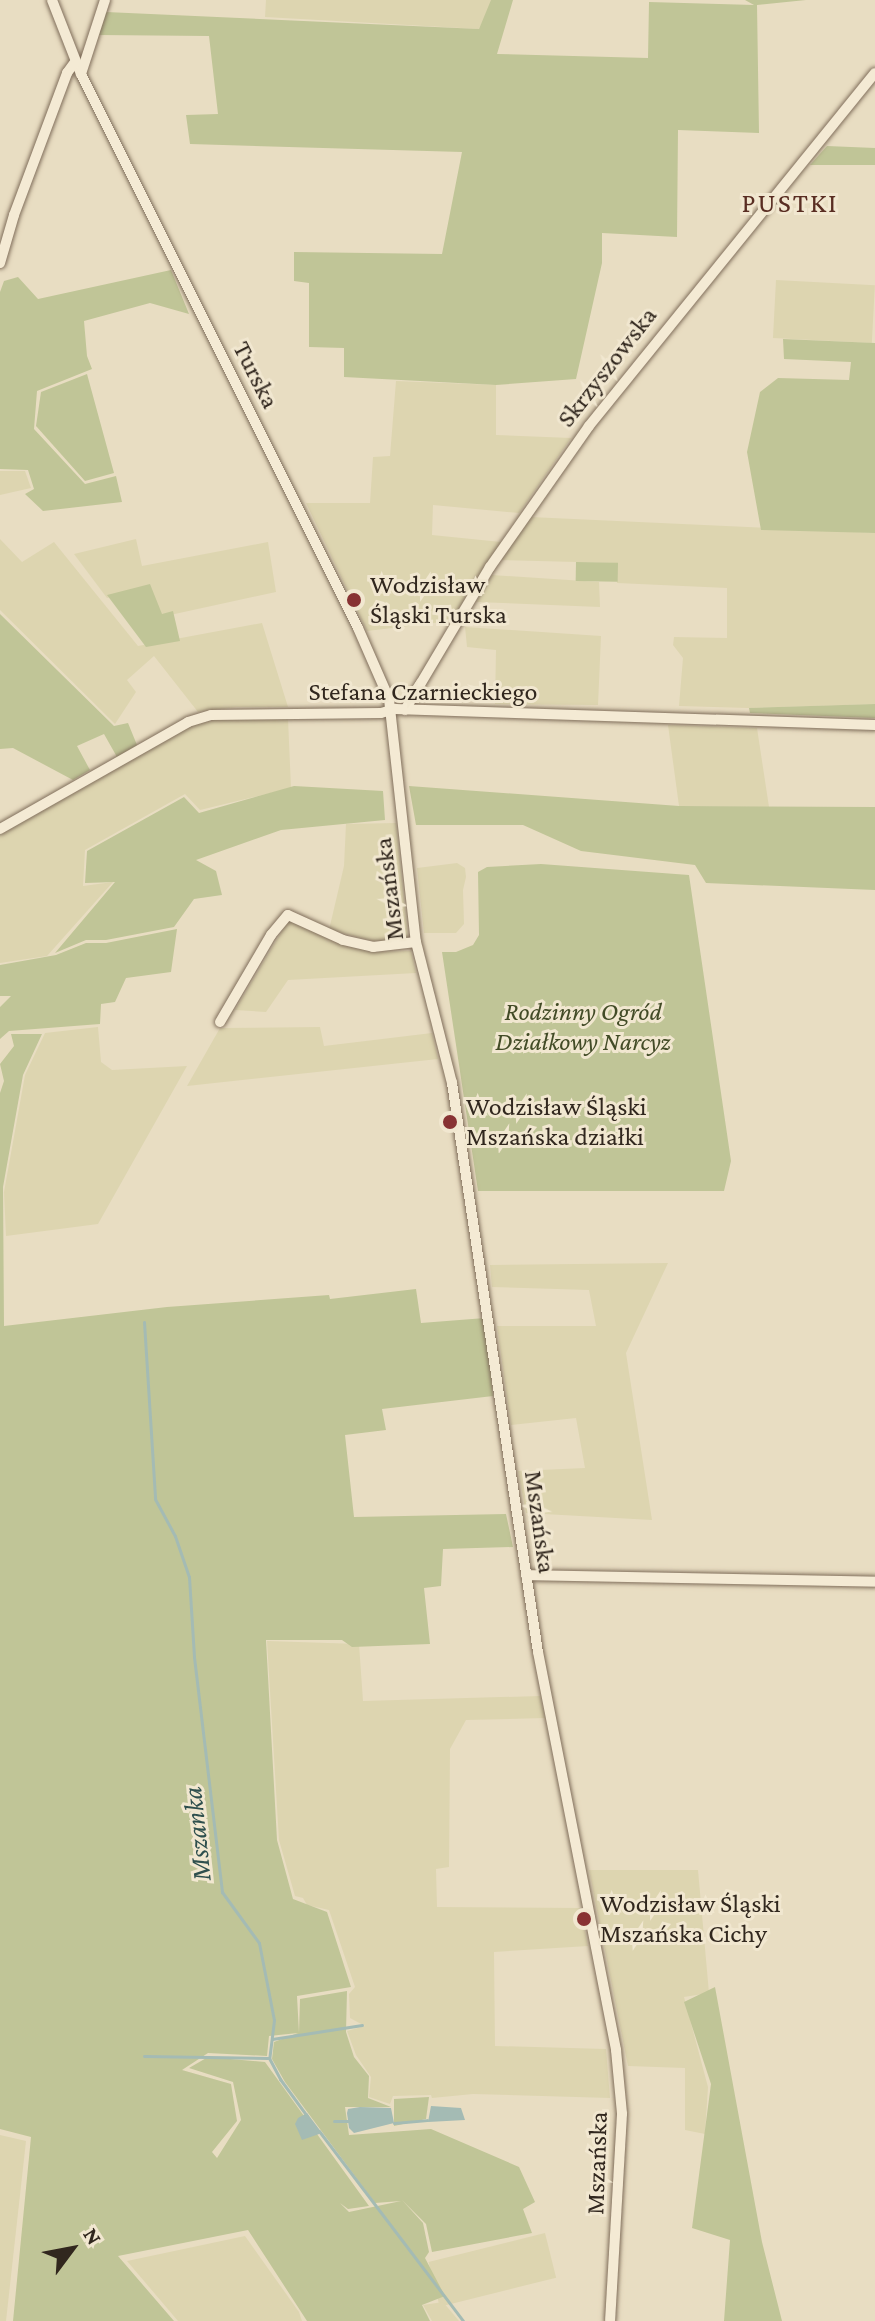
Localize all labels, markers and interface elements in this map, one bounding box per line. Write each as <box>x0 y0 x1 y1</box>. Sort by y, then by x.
district label: PUSTKI <box>742 186 838 220</box>
street label: Skrzyszowska <box>550 301 664 433</box>
street label: Turska <box>226 336 286 414</box>
place label: Wodzisław Śląski Turska <box>370 569 507 630</box>
marker: Wodzisław Śląski Turska <box>345 591 363 609</box>
street label: Stefana Czarnieckiego <box>308 676 538 708</box>
street label: Mszańska <box>367 836 411 942</box>
park label: Rodzinny Ogród Działkowy Narcyz <box>495 996 671 1058</box>
place label: Wodzisław Śląski Mszańska działki <box>466 1091 647 1152</box>
marker: Wodzisław Śląski Mszańska działki <box>441 1113 459 1131</box>
street label: Mszańska <box>517 1469 563 1575</box>
water label: Mszanka <box>175 1785 219 1883</box>
place label: Wodzisław Śląski Mszańska Cichy <box>600 1888 781 1950</box>
marker: Wodzisław Śląski Mszańska Cichy <box>575 1910 593 1928</box>
street label: Mszańska <box>580 2111 614 2215</box>
north arrow <box>32 2209 112 2289</box>
text: N <box>78 2223 107 2249</box>

